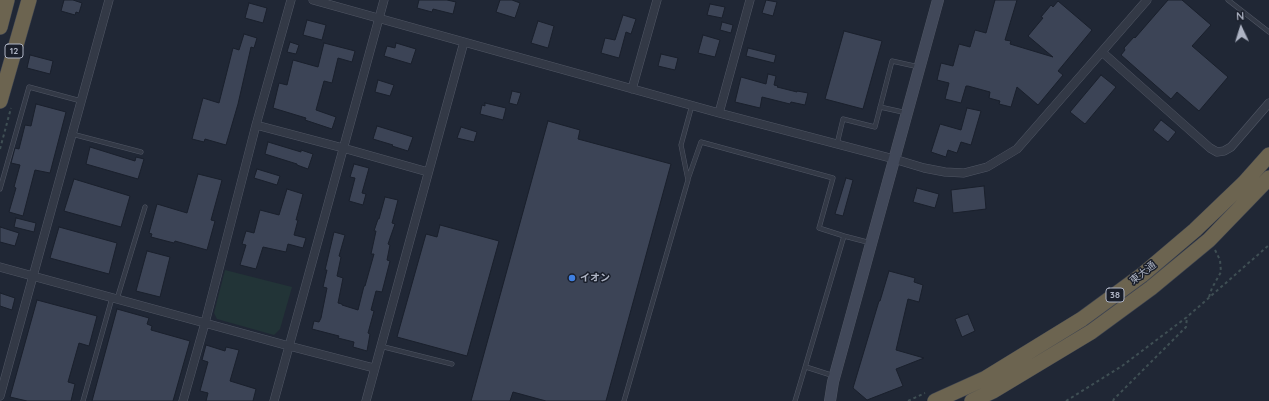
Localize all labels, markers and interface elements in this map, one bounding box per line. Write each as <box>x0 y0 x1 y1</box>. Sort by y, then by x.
north arrow <box>1221 8 1261 48</box>
text: N <box>1236 9 1245 23</box>
road number: 12 <box>5 44 23 58</box>
street label: 東大通 <box>1127 259 1159 287</box>
place label: イオン <box>580 272 610 284</box>
marker: イオン <box>567 273 577 283</box>
road number: 38 <box>1106 288 1124 302</box>

